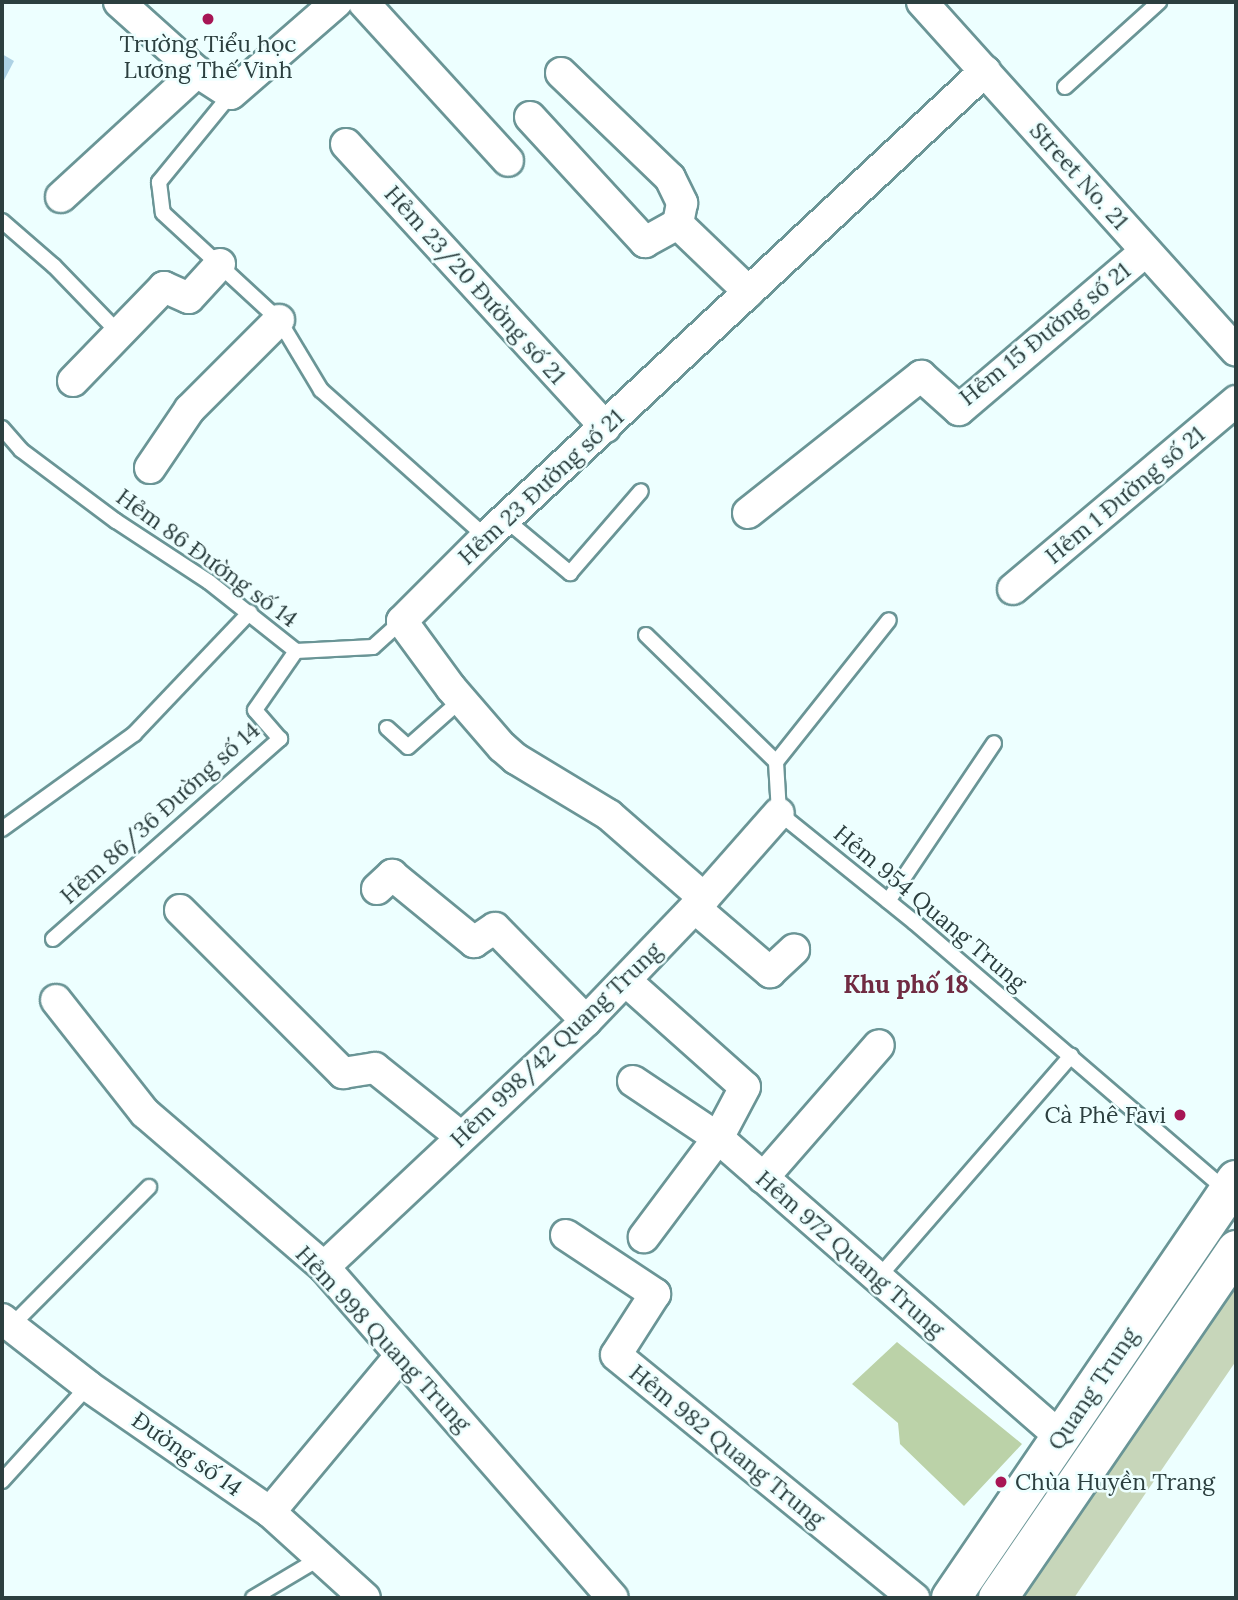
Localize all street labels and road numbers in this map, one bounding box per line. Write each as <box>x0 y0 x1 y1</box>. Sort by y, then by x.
street label: Street No. 21 <box>1024 117 1134 235</box>
street label: Hẻm 23/20 Đường số 21 <box>379 180 571 390</box>
street label: Hẻm 15 Đường số 21 <box>954 257 1136 411</box>
street label: Hẻm 23 Đường số 21 <box>453 403 629 571</box>
street label: Hẻm 1 Đường số 21 <box>1040 420 1210 570</box>
street label: Hẻm 86 Đường số 14 <box>111 483 303 633</box>
street label: Hẻm 86/36 Đường số 14 <box>55 716 265 910</box>
street label: Hẻm 954 Quang Trung <box>828 819 1032 997</box>
street label: Hẻm 998/42 Quang Trung <box>445 937 667 1153</box>
street label: Hẻm 972 Quang Trung <box>750 1165 950 1343</box>
street label: Hẻm 998 Quang Trung <box>290 1240 476 1438</box>
street label: Quang Trung <box>1042 1323 1144 1455</box>
street label: Hẻm 982 Quang Trung <box>624 1359 830 1533</box>
street label: Đường số 14 <box>127 1406 247 1502</box>

